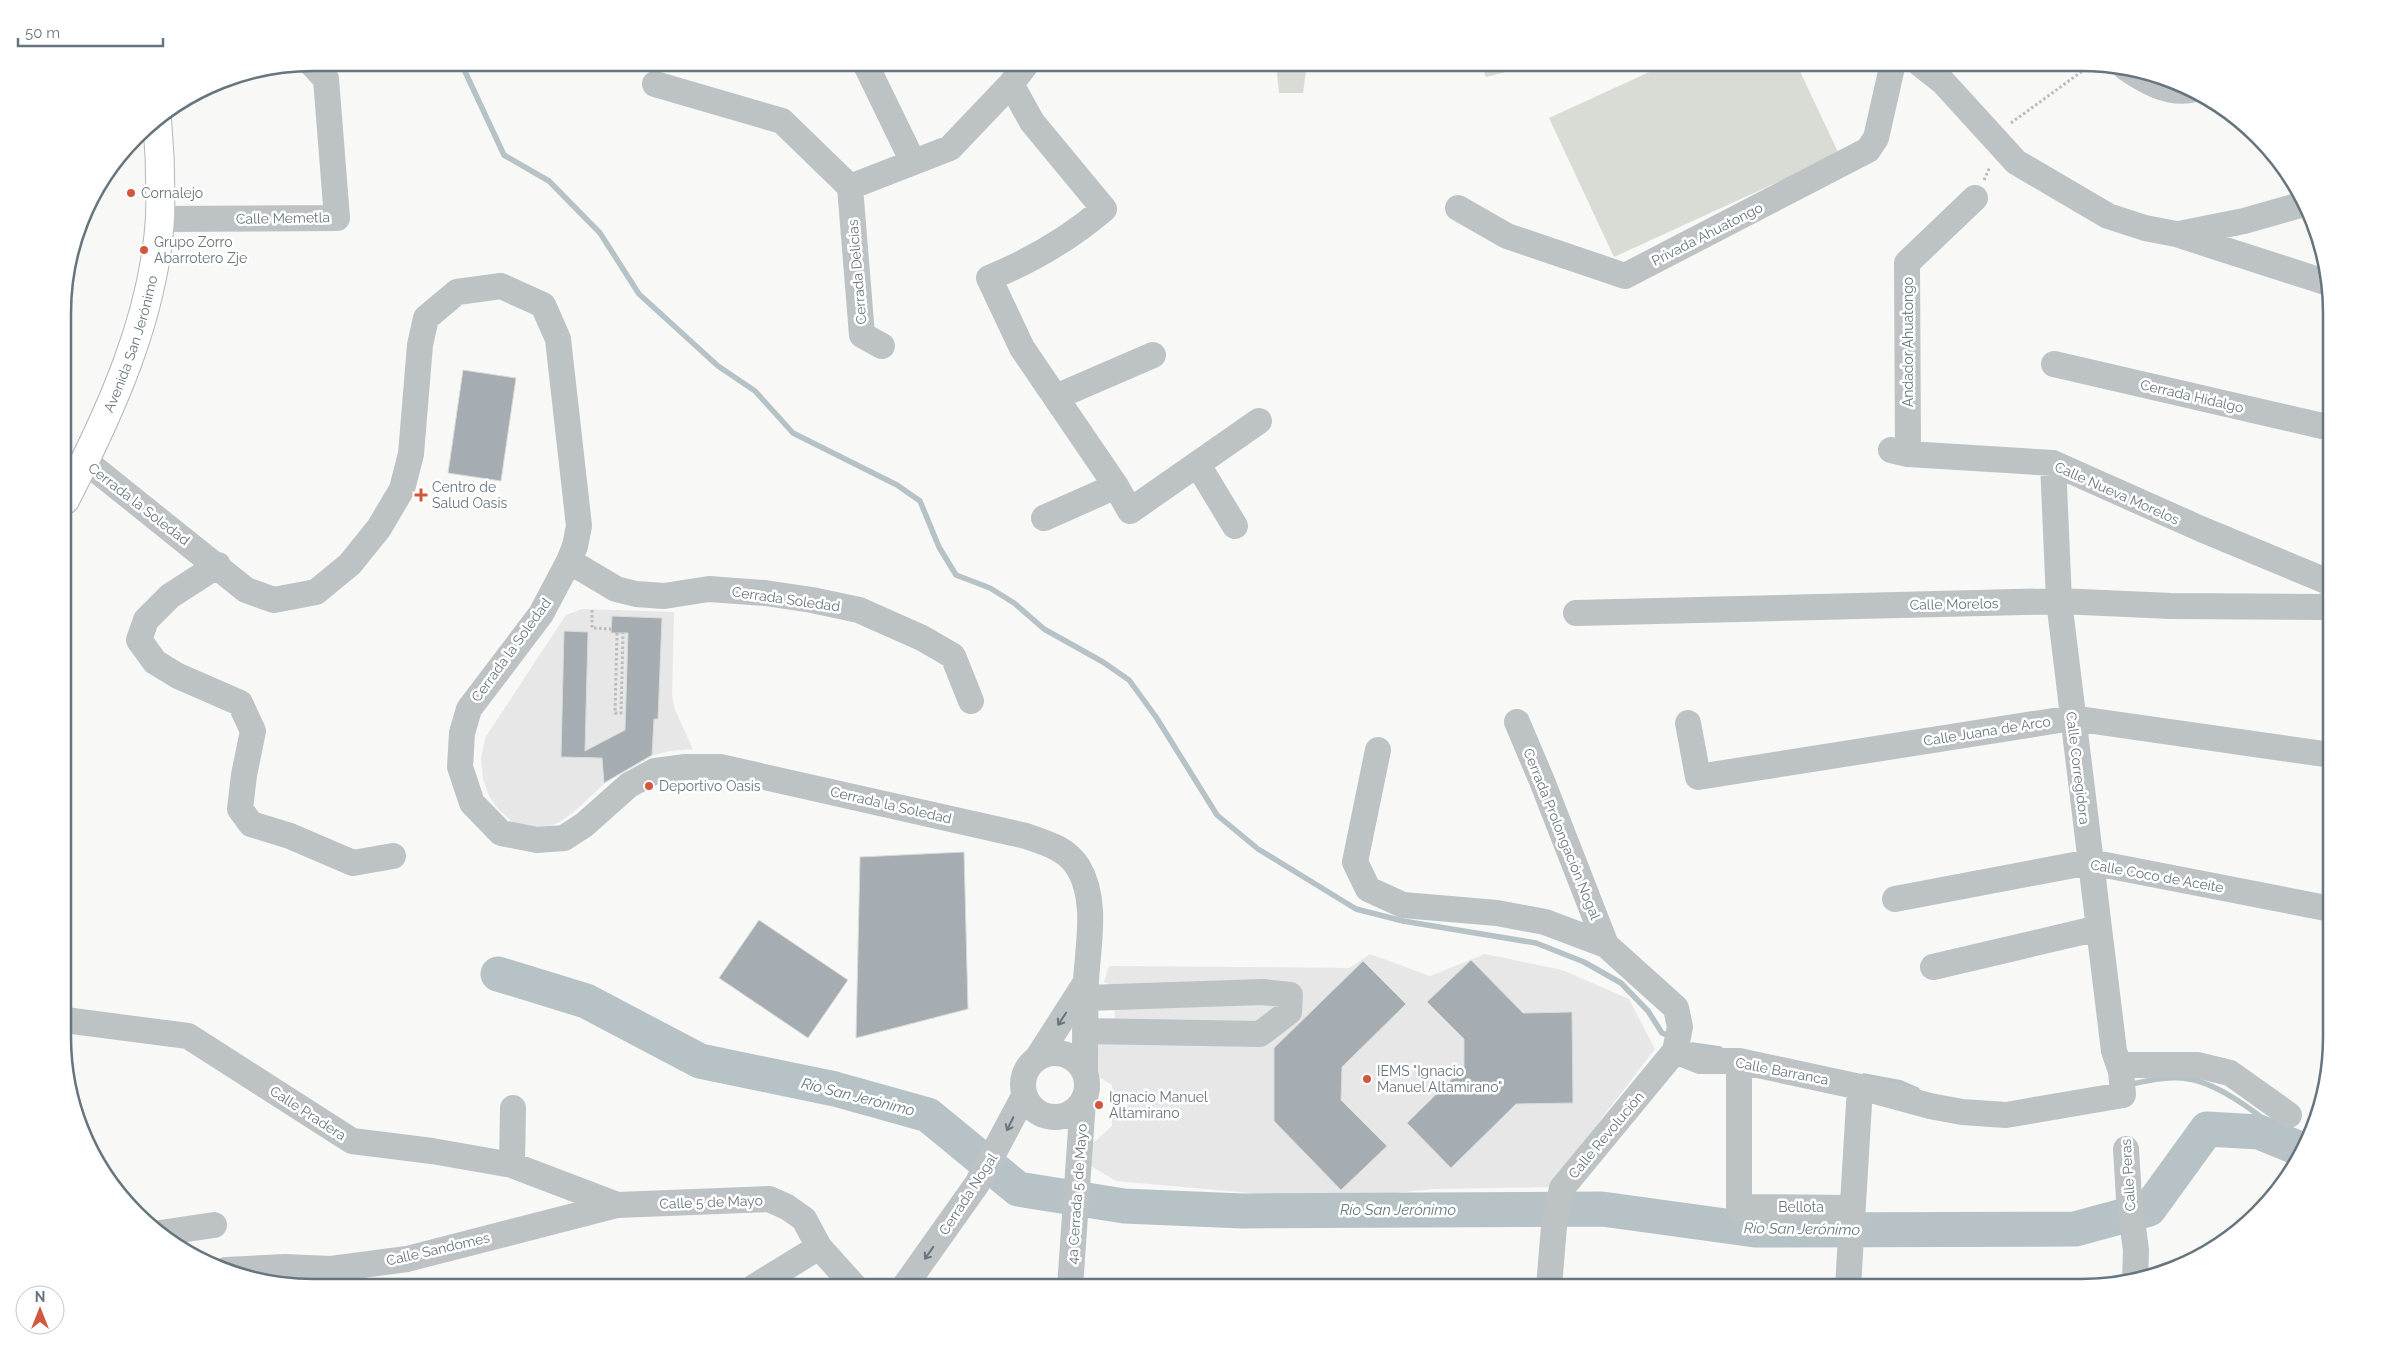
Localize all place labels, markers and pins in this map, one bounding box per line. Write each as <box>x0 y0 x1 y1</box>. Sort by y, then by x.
place label: Cornalejo <box>141 185 203 201</box>
marker: Cornalejo <box>125 187 137 199</box>
place label: Grupo Zorro Abarrotero Zje <box>154 234 247 266</box>
marker: Grupo Zorro Abarrotero Zje <box>138 244 150 256</box>
place label: Centro de Salud Oasis <box>432 479 507 511</box>
marker: Centro de Salud Oasis <box>414 488 428 502</box>
place label: Deportivo Oasis <box>659 778 761 794</box>
marker: Deportivo Oasis <box>643 780 655 792</box>
place label: IEMS "Ignacio Manuel Altamirano" <box>1377 1063 1502 1095</box>
marker: IEMS "Ignacio Manuel Altamirano" <box>1361 1073 1373 1085</box>
place label: Ignacio Manuel Altamirano <box>1109 1089 1208 1121</box>
marker: Ignacio Manuel Altamirano <box>1093 1099 1105 1111</box>

